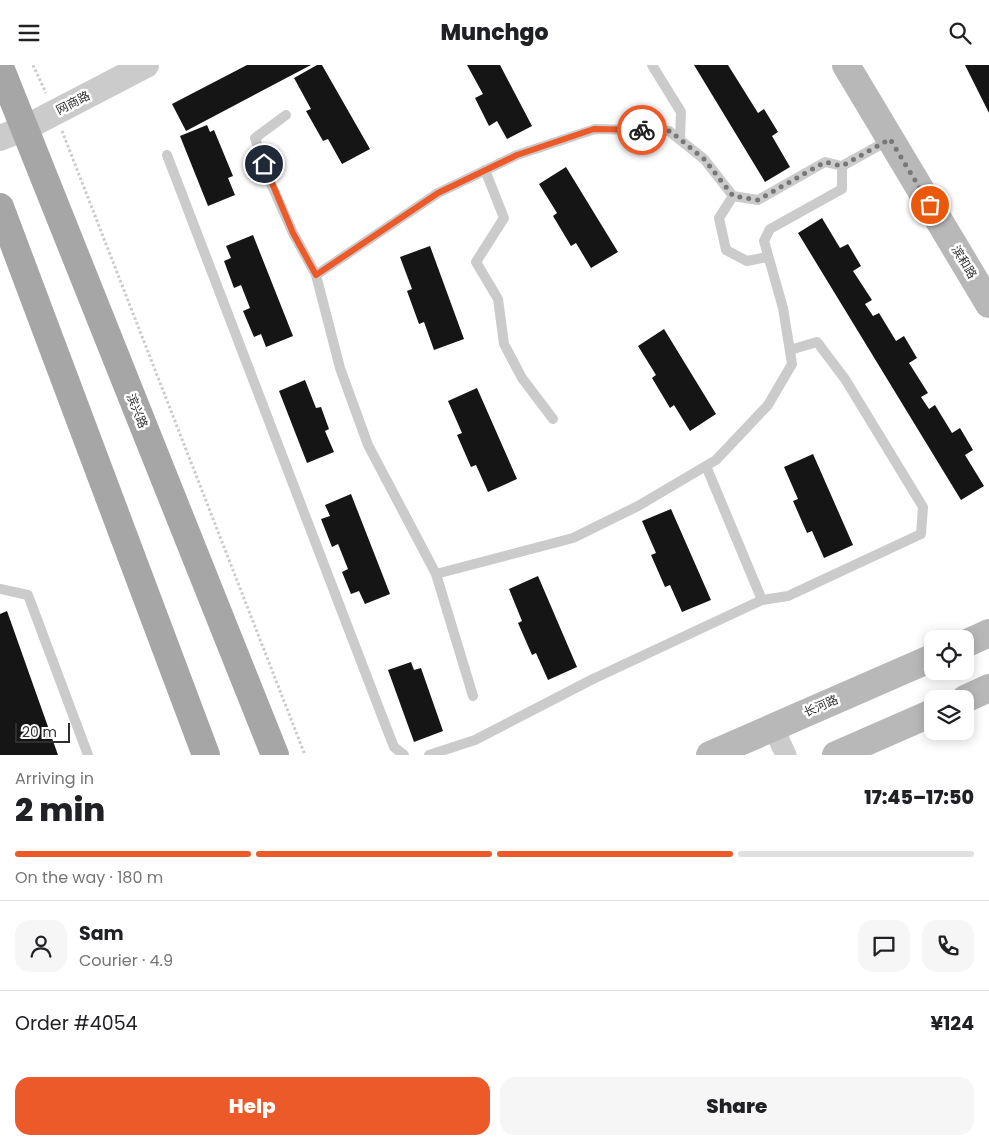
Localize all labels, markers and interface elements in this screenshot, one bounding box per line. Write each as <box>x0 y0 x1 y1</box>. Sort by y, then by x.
text: Munchgo <box>440 17 549 48</box>
icon: menu <box>15 19 43 47</box>
icon: search <box>946 19 974 47</box>
street label: 网商路 <box>53 87 93 118</box>
courier <box>617 105 667 155</box>
icon: bike <box>628 116 656 144</box>
pin <box>243 143 285 185</box>
icon: home <box>250 150 278 178</box>
pin <box>909 184 951 226</box>
icon: bag <box>916 191 944 219</box>
street label: 滨和路 <box>948 242 981 282</box>
street label: 滨兴路 <box>123 391 152 431</box>
map controls <box>924 630 974 740</box>
button: locate <box>924 630 974 680</box>
button: layers <box>924 690 974 740</box>
street label: 长河路 <box>801 691 841 720</box>
scale bar <box>15 720 70 743</box>
text: 20 m <box>22 722 57 742</box>
text: Arriving in <box>15 767 94 790</box>
text: 17:45–17:50 <box>864 784 974 811</box>
text: 2 min <box>15 787 105 832</box>
text: On the way · 180 m <box>15 866 163 889</box>
button: person <box>15 920 67 972</box>
text: Sam <box>79 920 124 947</box>
button: chat <box>858 920 910 972</box>
button: phone <box>922 920 974 972</box>
text: Courier · 4.9 <box>79 949 173 972</box>
text: Order #4054 <box>15 1010 138 1037</box>
text: ¥124 <box>930 1010 974 1037</box>
button: Help <box>15 1077 490 1135</box>
button: Share <box>500 1077 974 1135</box>

